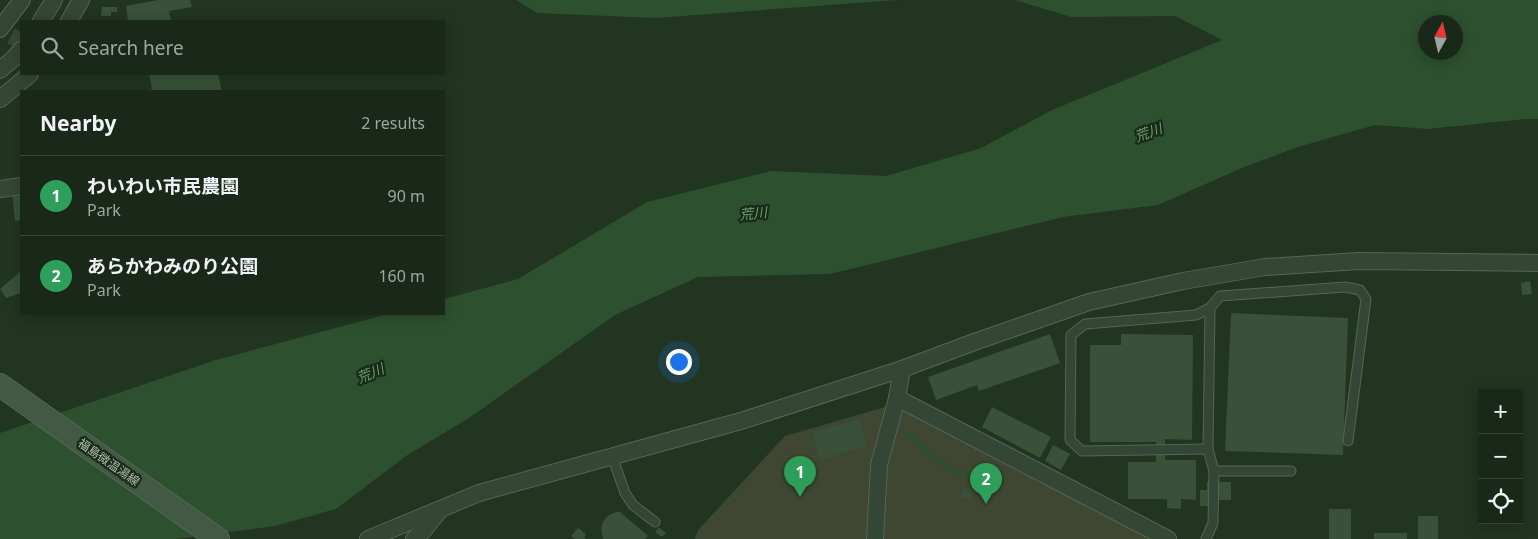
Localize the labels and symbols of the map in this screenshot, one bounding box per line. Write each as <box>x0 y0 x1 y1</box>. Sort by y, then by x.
north arrow <box>1418 15 1463 60</box>
water label: 荒川 <box>1132 118 1166 146</box>
water label: 荒川 <box>738 202 770 224</box>
your location <box>666 349 692 375</box>
water label: 荒川 <box>353 358 388 387</box>
street label: 福島微温湯線 <box>75 434 143 490</box>
pin: 1 <box>784 456 816 497</box>
pin: 2 <box>970 463 1002 504</box>

